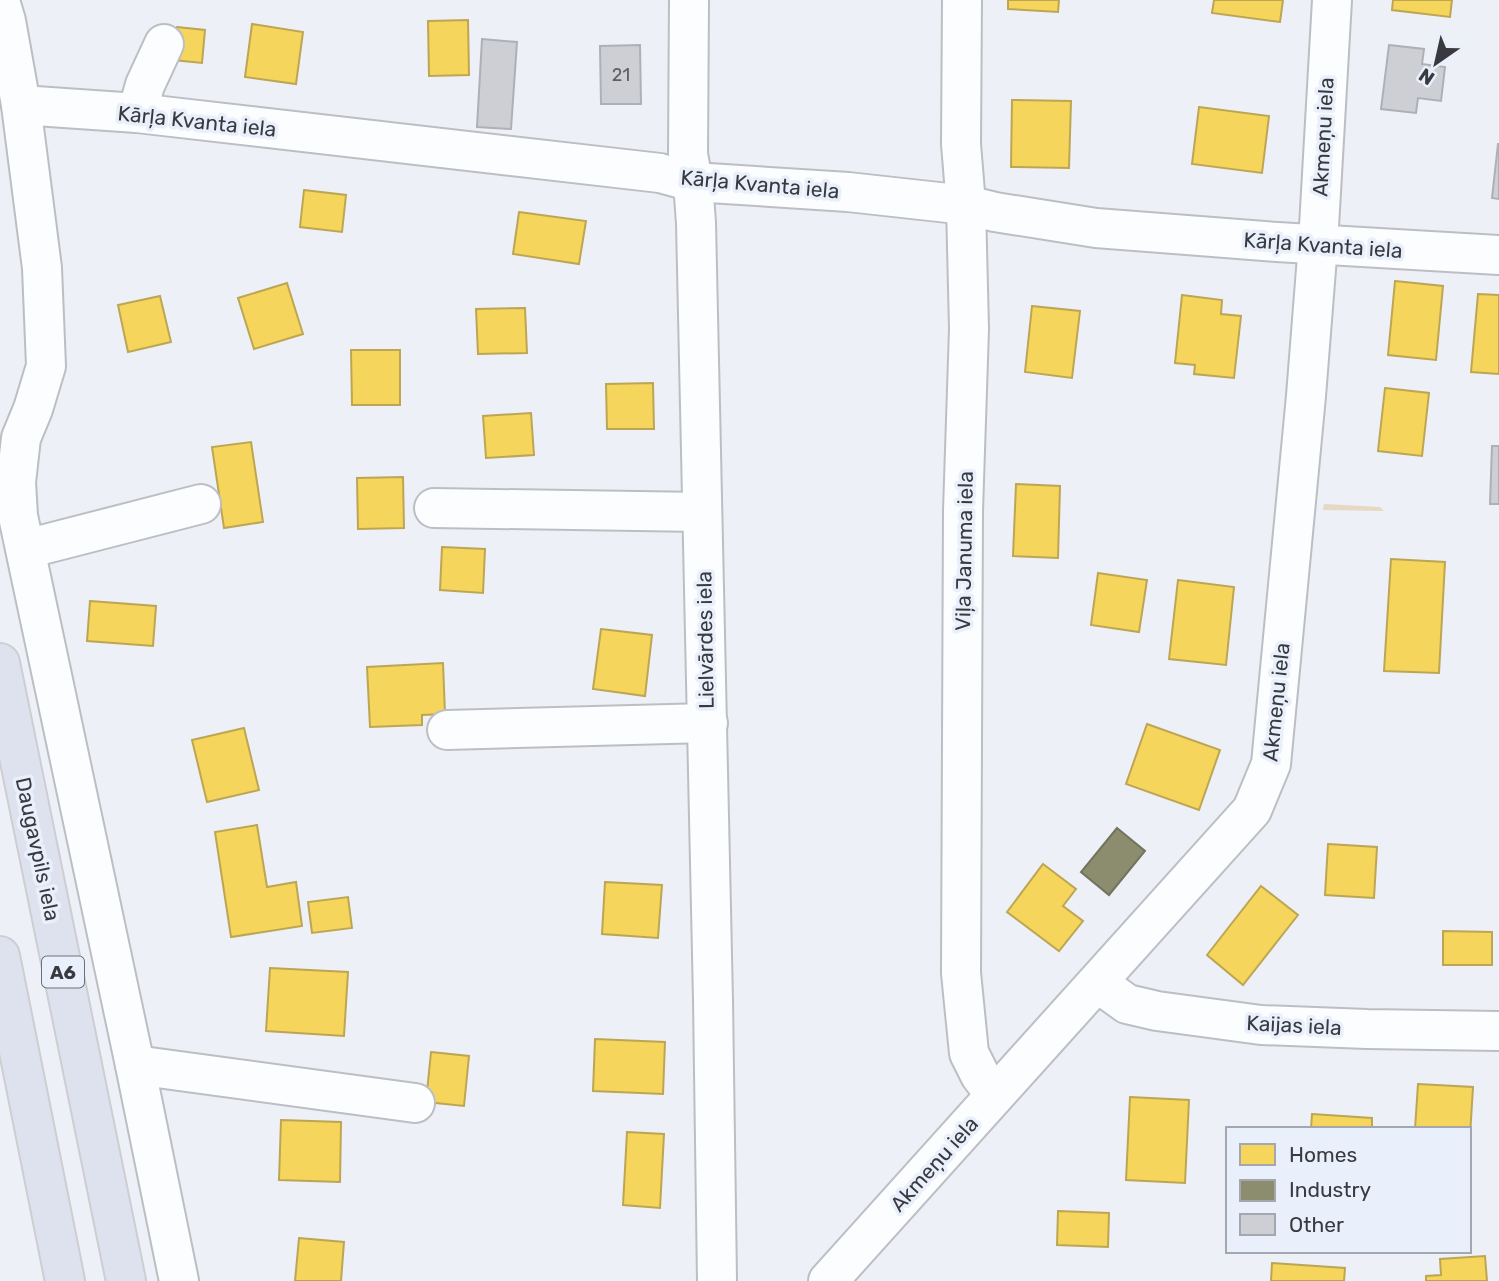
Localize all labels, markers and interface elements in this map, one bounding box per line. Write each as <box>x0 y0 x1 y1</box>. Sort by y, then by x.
north arrow <box>1401 28 1471 98</box>
text: N <box>1415 63 1439 90</box>
house number: 21 <box>612 64 630 86</box>
street label: Akmeņu iela <box>1307 77 1339 197</box>
street label: Kārļa Kvanta iela <box>116 100 278 142</box>
street label: Kārļa Kvanta iela <box>680 165 840 203</box>
street label: Kārļa Kvanta iela <box>1243 227 1403 263</box>
street label: Viļa Januma iela <box>950 471 978 631</box>
street label: Lielvārdes iela <box>691 571 719 709</box>
street label: Akmeņu iela <box>1257 641 1295 763</box>
street label: Daugavpils iela <box>11 775 65 923</box>
road number: A6 <box>42 956 84 988</box>
street label: Kaijas iela <box>1246 1010 1342 1040</box>
street label: Akmeņu iela <box>885 1111 983 1217</box>
legend <box>1226 1127 1471 1253</box>
text: Homes <box>1289 1142 1357 1167</box>
text: Industry <box>1289 1177 1371 1202</box>
text: Other <box>1289 1212 1344 1237</box>

